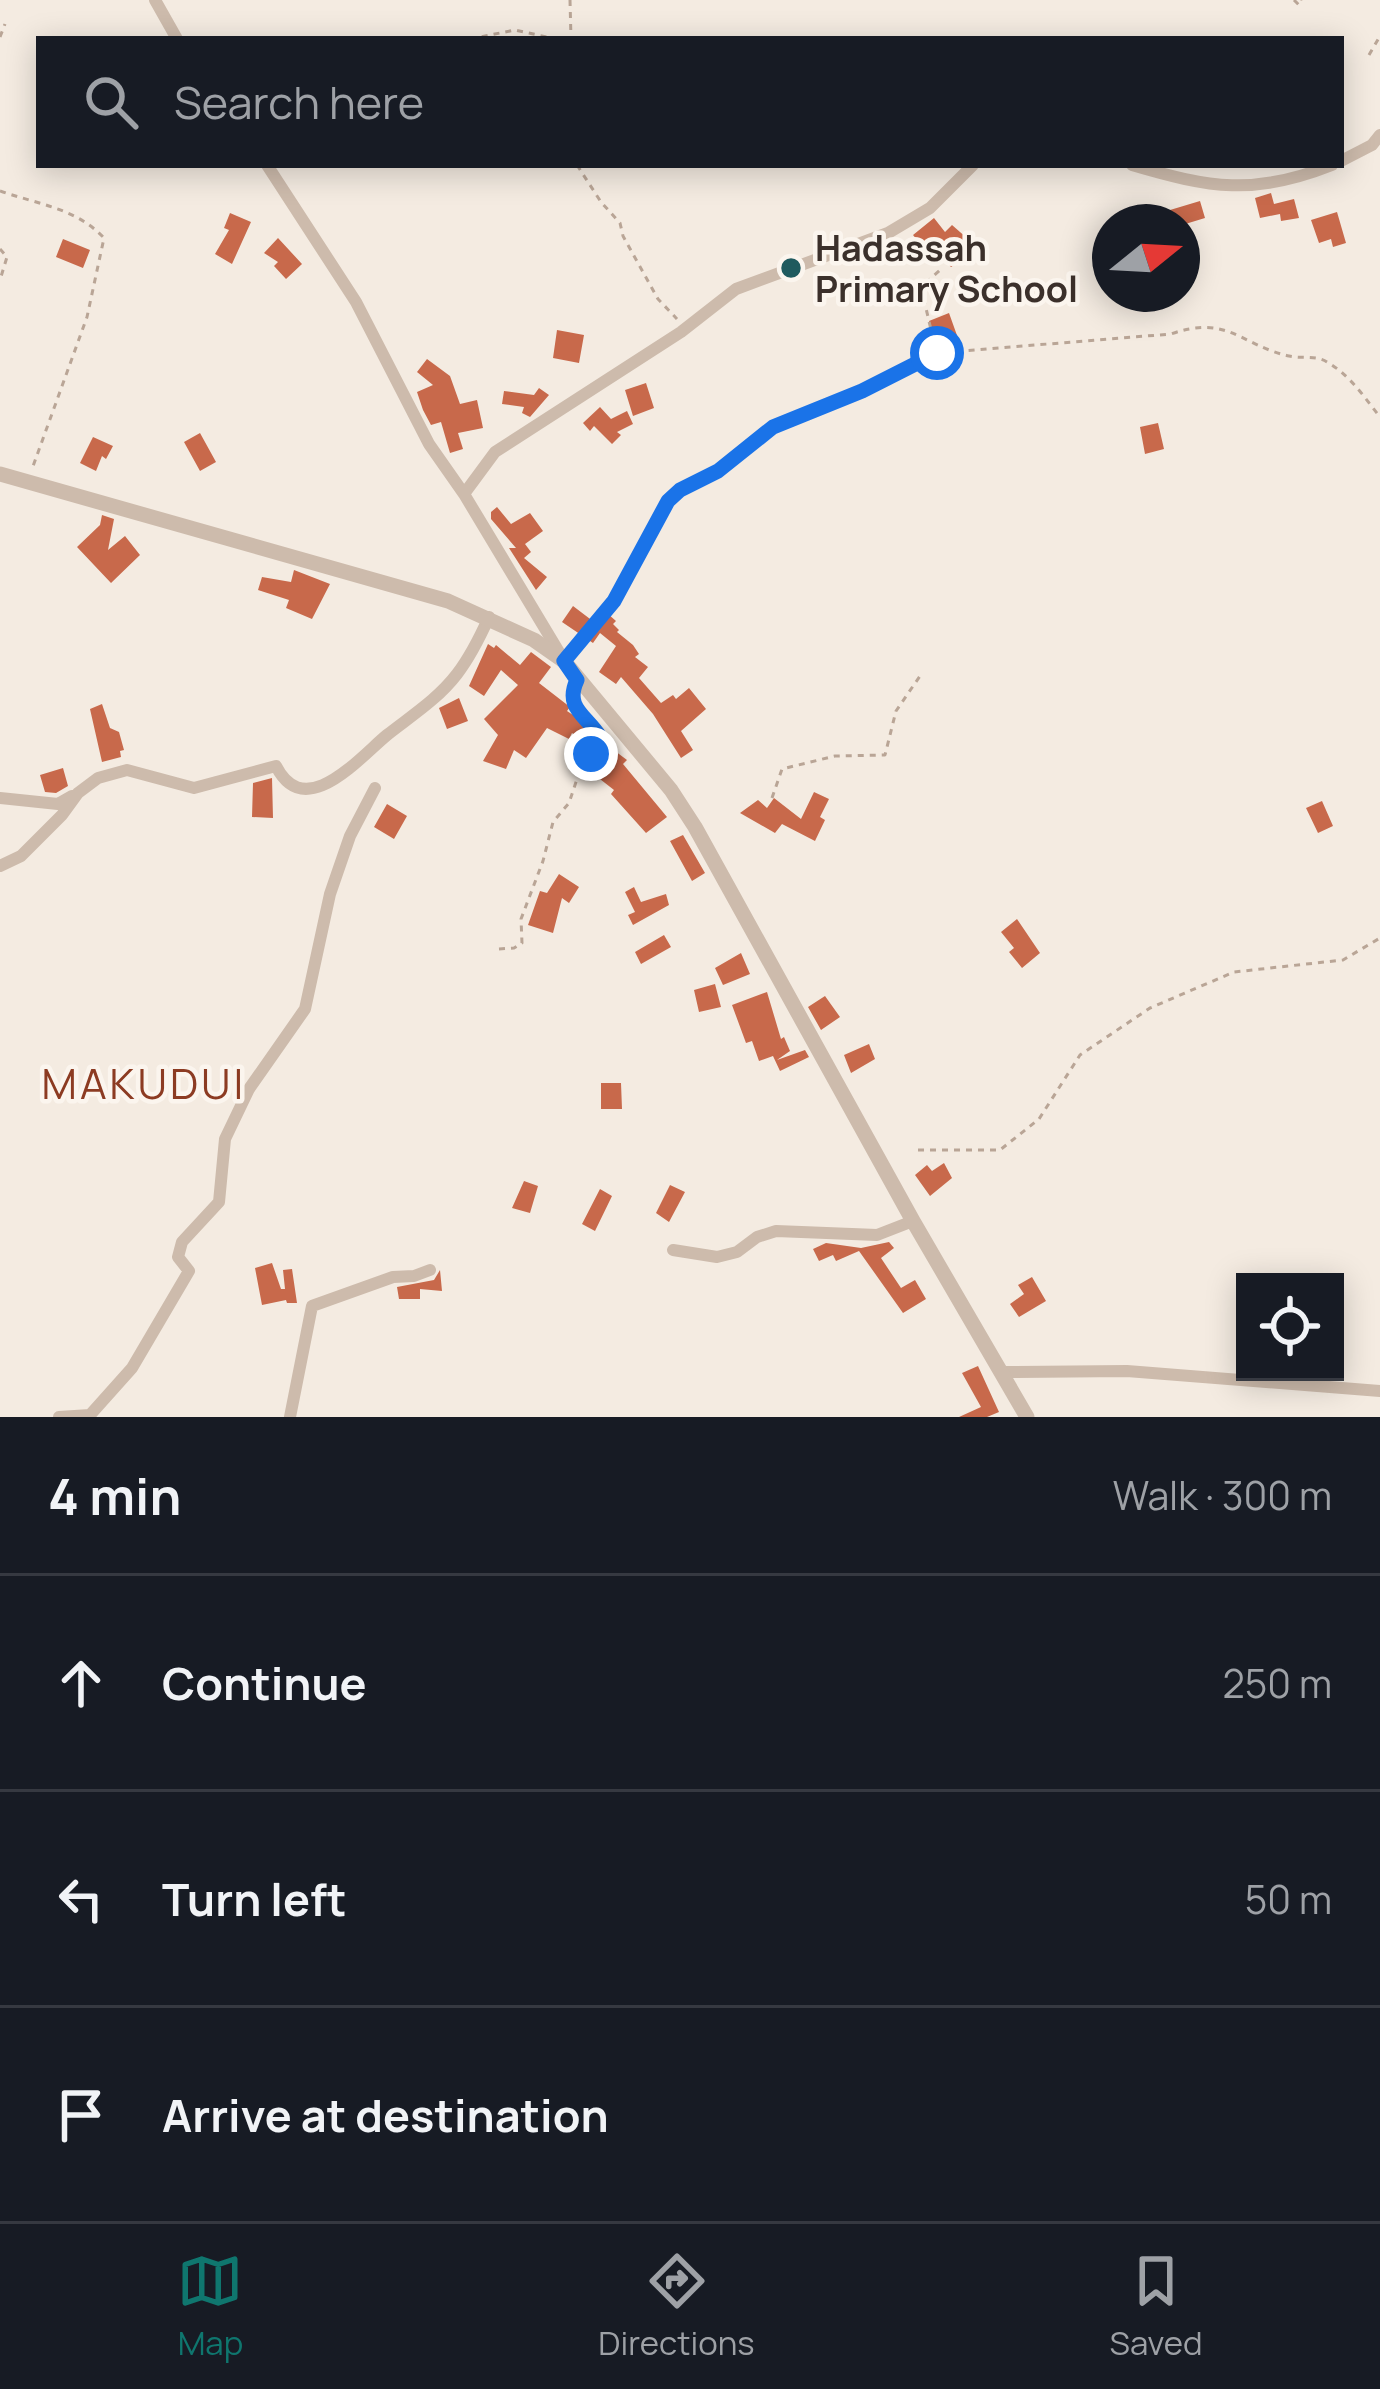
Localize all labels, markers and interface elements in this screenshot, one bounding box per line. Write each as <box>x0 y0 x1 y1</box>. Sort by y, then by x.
search box <box>36 36 1344 168</box>
icon: search <box>78 69 144 135</box>
text: Search here <box>174 71 424 133</box>
north arrow <box>1092 204 1200 312</box>
place label: Hadassah Primary School <box>815 223 1078 313</box>
marker: Hadassah Primary School <box>778 255 804 281</box>
route start <box>910 326 964 380</box>
route end <box>564 727 618 781</box>
district label: MAKUDUI <box>42 1054 246 1112</box>
map controls <box>1236 1273 1344 1381</box>
button: locate <box>1236 1273 1344 1381</box>
text: 4 min <box>48 1461 181 1530</box>
text: Walk · 300 m <box>1113 1468 1332 1522</box>
icon: ahead <box>48 1650 114 1716</box>
text: Continue <box>162 1652 367 1714</box>
text: 250 m <box>1223 1656 1332 1710</box>
icon: left <box>48 1866 114 1932</box>
text: Turn left <box>162 1868 347 1930</box>
text: 50 m <box>1245 1872 1332 1926</box>
icon: arrive <box>48 2082 114 2148</box>
text: Arrive at destination <box>162 2084 609 2146</box>
tab: Map <box>177 2248 243 2365</box>
tab: Directions <box>598 2248 755 2365</box>
tab: Saved <box>1110 2248 1203 2365</box>

